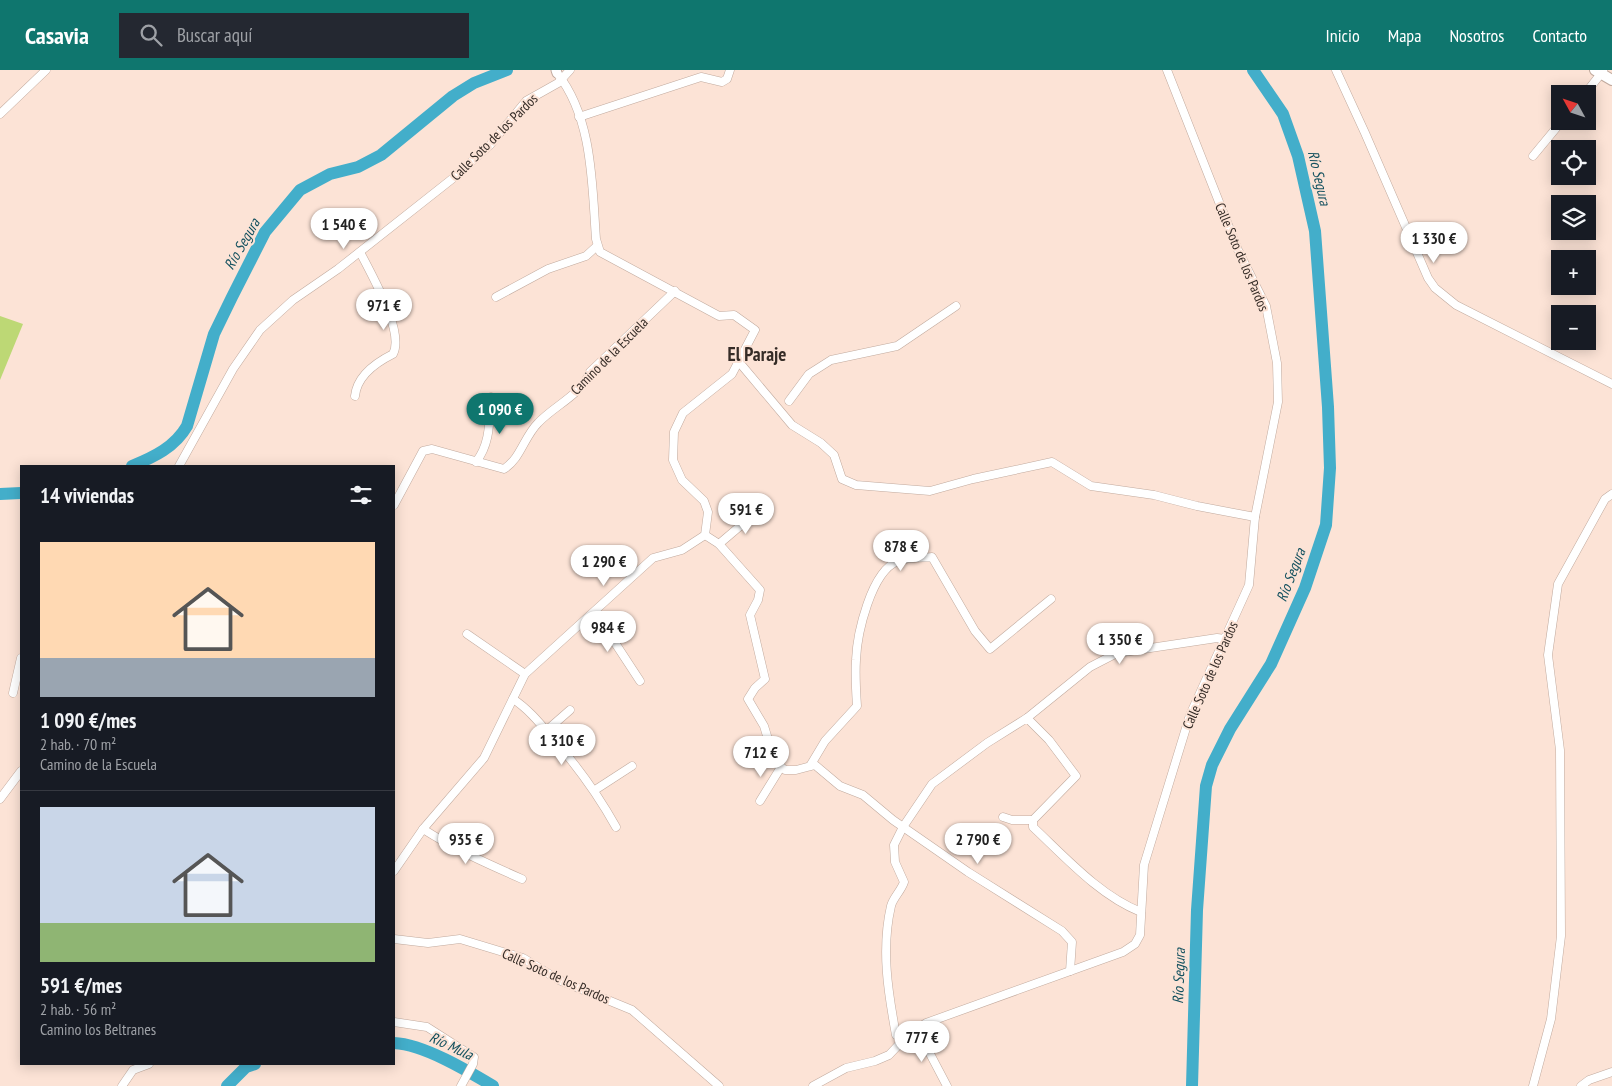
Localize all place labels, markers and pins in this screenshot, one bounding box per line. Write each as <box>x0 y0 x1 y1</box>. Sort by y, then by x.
pin: 1 540 € <box>298 208 390 250</box>
pin: 1 330 € <box>1388 222 1480 264</box>
pin: 971 € <box>349 288 419 331</box>
pin: 1 090 € <box>454 392 546 435</box>
pin: 591 € <box>711 492 781 535</box>
pin: 878 € <box>866 530 936 572</box>
pin: 1 290 € <box>558 544 650 587</box>
pin: 984 € <box>573 610 643 653</box>
pin: 1 350 € <box>1074 622 1166 665</box>
pin: 1 310 € <box>516 724 608 766</box>
pin: 712 € <box>726 736 796 778</box>
pin: 935 € <box>431 822 501 865</box>
pin: 2 790 € <box>932 822 1024 865</box>
pin: 777 € <box>887 1020 957 1063</box>

